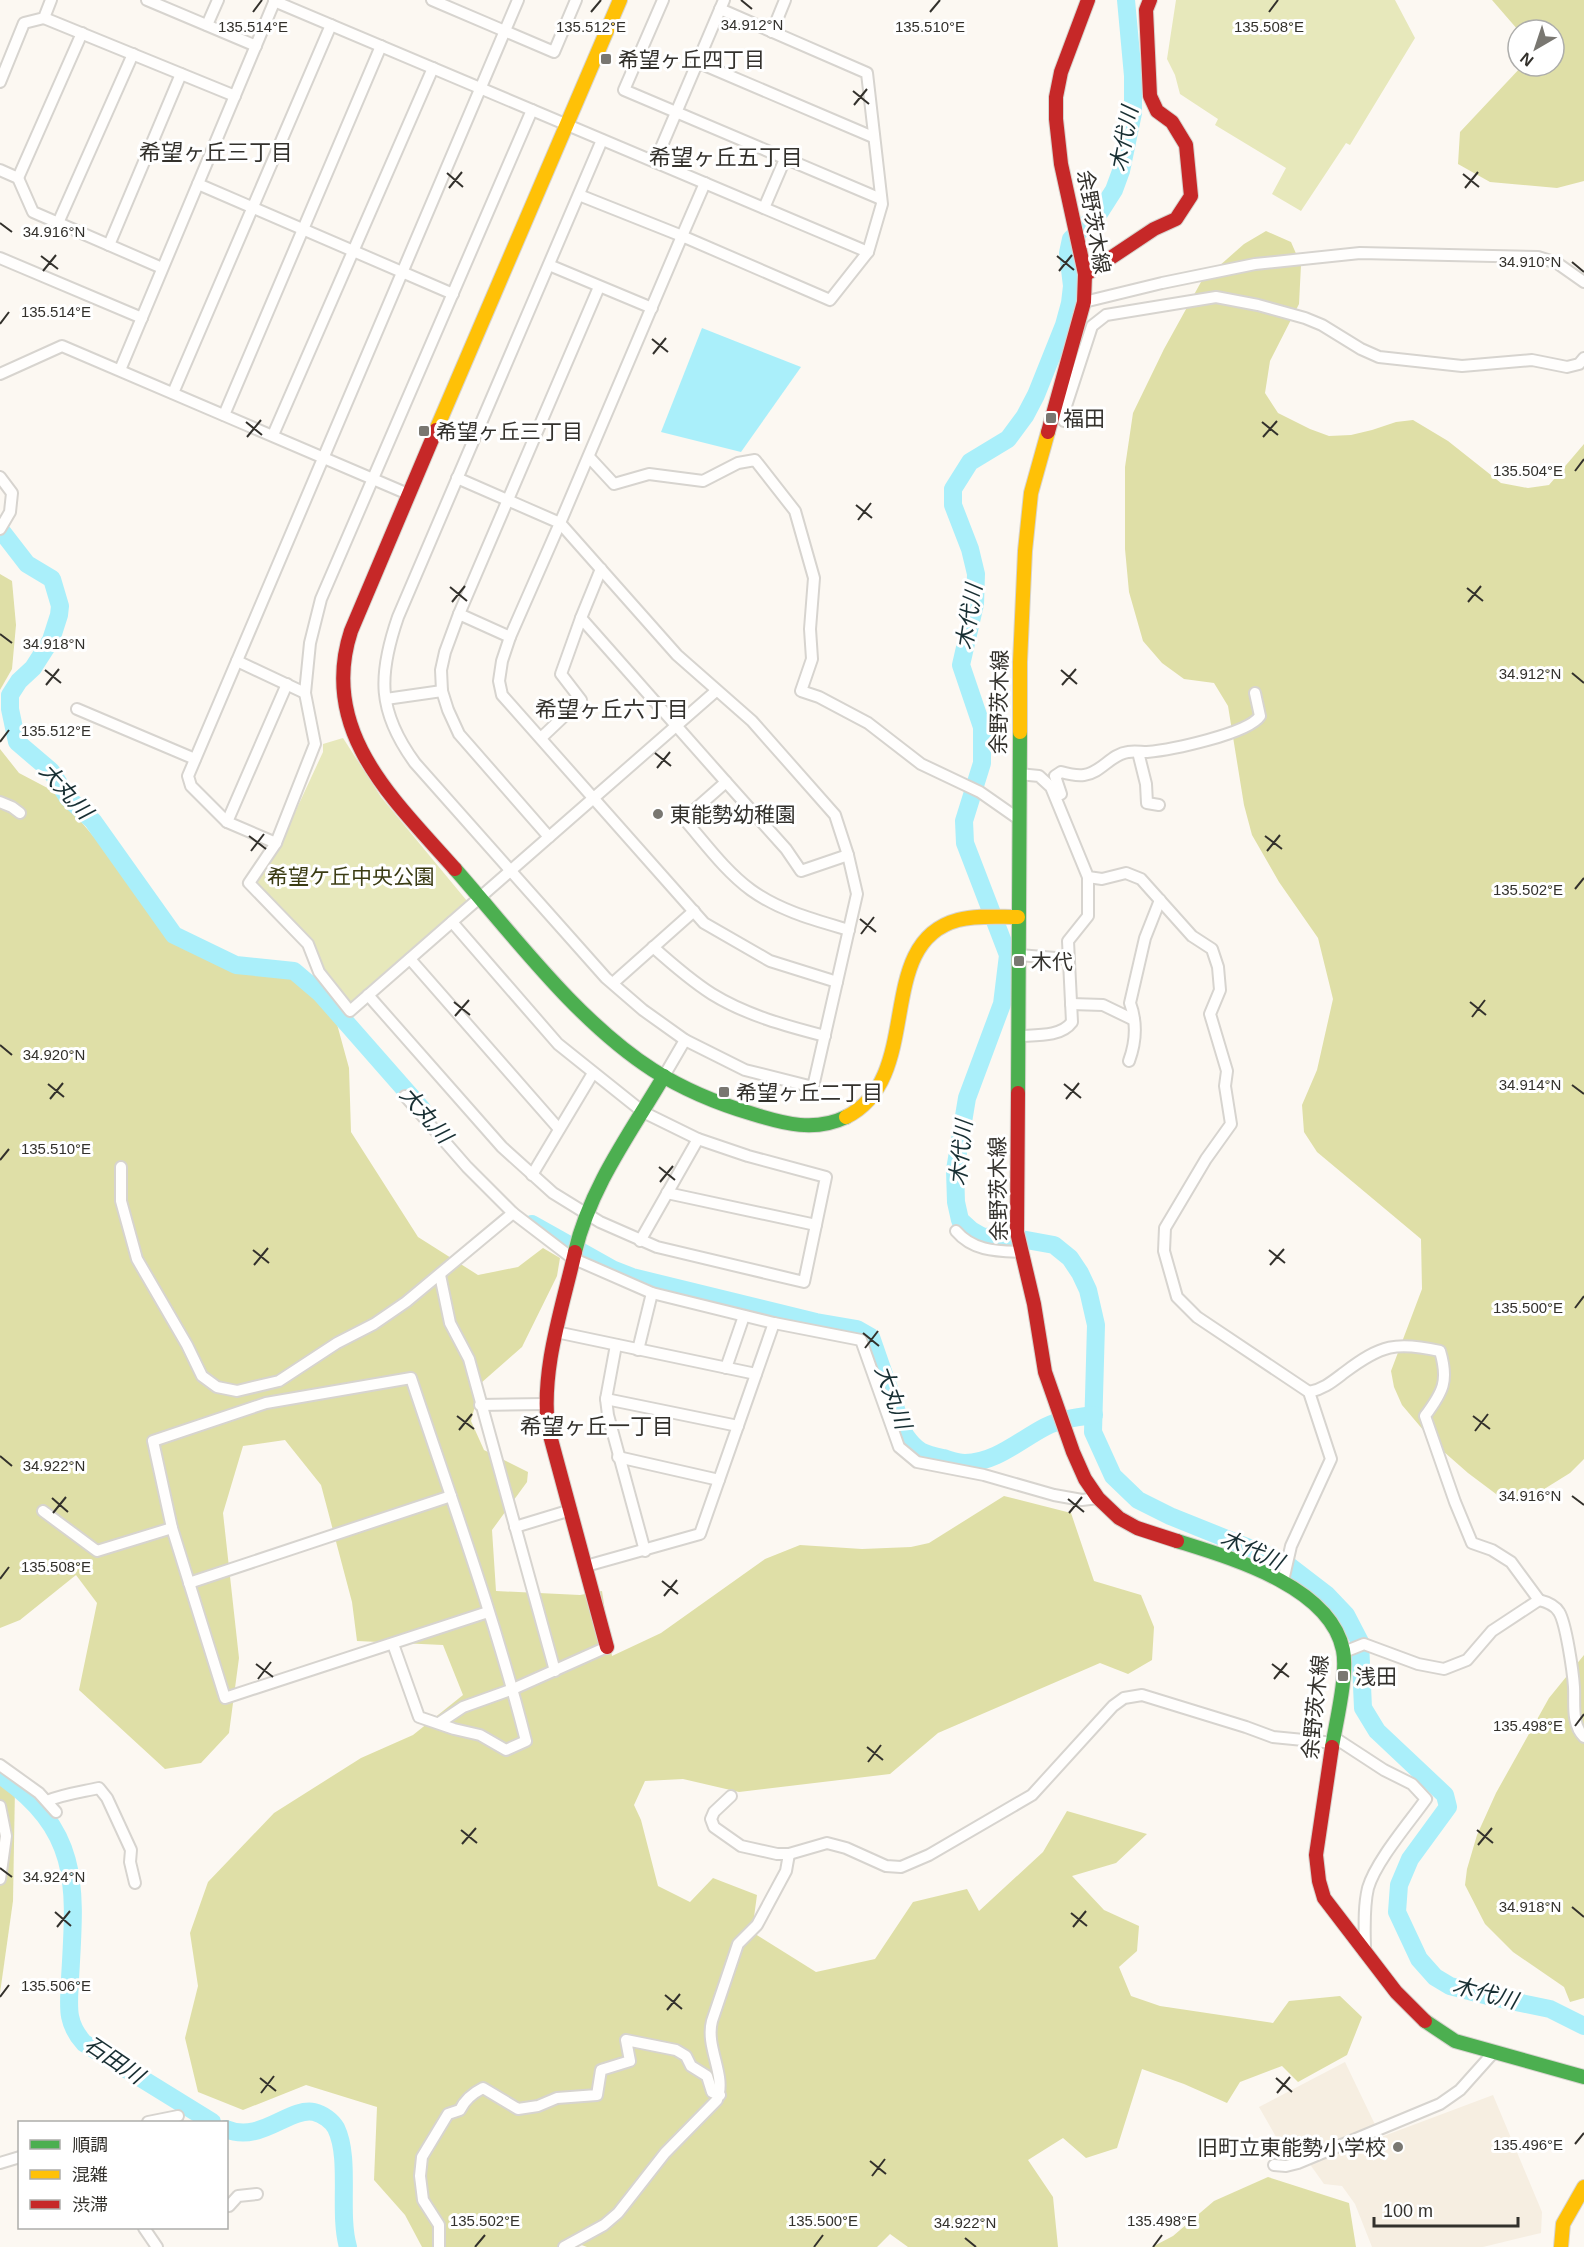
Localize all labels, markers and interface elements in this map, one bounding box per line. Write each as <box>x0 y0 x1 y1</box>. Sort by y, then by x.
text: 34.912°N <box>721 16 783 33</box>
text: 135.514°E <box>218 18 288 35</box>
text: 135.512°E <box>556 18 626 35</box>
text: 135.510°E <box>895 18 965 35</box>
text: 135.508°E <box>1234 18 1304 35</box>
north arrow <box>1506 18 1566 78</box>
place label: 希望ヶ丘四丁目 <box>618 48 765 71</box>
text: N <box>1517 49 1537 70</box>
marker: 希望ヶ丘四丁目 <box>599 52 613 66</box>
water label: 木代川 <box>1105 102 1143 174</box>
district label: 希望ヶ丘三丁目 <box>139 140 293 165</box>
district label: 希望ヶ丘五丁目 <box>649 145 803 170</box>
street label: 余野茨木線 <box>1074 168 1114 276</box>
text: 34.916°N <box>23 223 85 240</box>
text: 34.910°N <box>1499 253 1561 270</box>
text: 135.514°E <box>21 303 91 320</box>
place label: 福田 <box>1063 407 1105 430</box>
marker: 福田 <box>1044 411 1058 425</box>
place label: 希望ヶ丘三丁目 <box>436 420 583 443</box>
marker: 希望ヶ丘三丁目 <box>417 424 431 438</box>
text: 135.504°E <box>1493 462 1563 479</box>
water label: 木代川 <box>951 580 987 652</box>
text: 34.918°N <box>23 635 85 652</box>
street label: 余野茨木線 <box>987 649 1011 755</box>
text: 34.912°N <box>1499 665 1561 682</box>
district label: 希望ヶ丘六丁目 <box>535 697 689 722</box>
text: 135.512°E <box>21 722 91 739</box>
water label: 大丸川 <box>35 758 99 825</box>
place label: 東能勢幼稚園 <box>670 803 796 826</box>
marker: 東能勢幼稚園 <box>651 807 665 821</box>
park label: 希望ケ丘中央公園 <box>267 865 435 888</box>
text: 135.502°E <box>1493 881 1563 898</box>
place label: 木代 <box>1031 950 1073 973</box>
marker: 木代 <box>1012 954 1026 968</box>
text: 34.920°N <box>23 1046 85 1063</box>
text: 34.914°N <box>1499 1076 1561 1093</box>
place label: 希望ヶ丘二丁目 <box>736 1081 883 1104</box>
water label: 大丸川 <box>395 1082 458 1150</box>
marker: 希望ヶ丘二丁目 <box>717 1085 731 1099</box>
water label: 木代川 <box>945 1117 977 1187</box>
street label: 余野茨木線 <box>986 1136 1010 1242</box>
text: 135.510°E <box>21 1140 91 1157</box>
text: 135.500°E <box>1493 1299 1563 1316</box>
water label: 大丸川 <box>870 1362 917 1434</box>
district label: 希望ヶ丘一丁目 <box>520 1414 674 1439</box>
text: 34.922°N <box>23 1457 85 1474</box>
text: 34.916°N <box>1499 1487 1561 1504</box>
water label: 木代川 <box>1217 1525 1289 1576</box>
text: 135.508°E <box>21 1558 91 1575</box>
street label: 余野茨木線 <box>1298 1654 1332 1760</box>
place label: 浅田 <box>1355 1665 1397 1688</box>
marker: 浅田 <box>1336 1669 1350 1683</box>
text: 135.498°E <box>1493 1717 1563 1734</box>
text: 34.924°N <box>23 1868 85 1885</box>
text: 34.918°N <box>1499 1898 1561 1915</box>
water label: 木代川 <box>1450 1972 1522 2014</box>
text: 135.506°E <box>21 1977 91 1994</box>
water label: 石田川 <box>80 2031 150 2090</box>
legend <box>18 2121 228 2229</box>
text: 順調 <box>72 2135 108 2155</box>
place label: 旧町立東能勢小学校 <box>1197 2136 1386 2159</box>
text: 135.496°E <box>1493 2136 1563 2153</box>
marker: 旧町立東能勢小学校 <box>1391 2140 1405 2154</box>
text: 混雑 <box>72 2165 108 2185</box>
scale bar <box>1374 2190 1518 2228</box>
text: 渋滞 <box>72 2195 108 2215</box>
text: 100 m <box>1383 2201 1433 2221</box>
text: 135.502°E <box>450 2212 520 2229</box>
text: 135.500°E <box>788 2212 858 2229</box>
text: 135.498°E <box>1127 2212 1197 2229</box>
text: 34.922°N <box>934 2214 996 2231</box>

